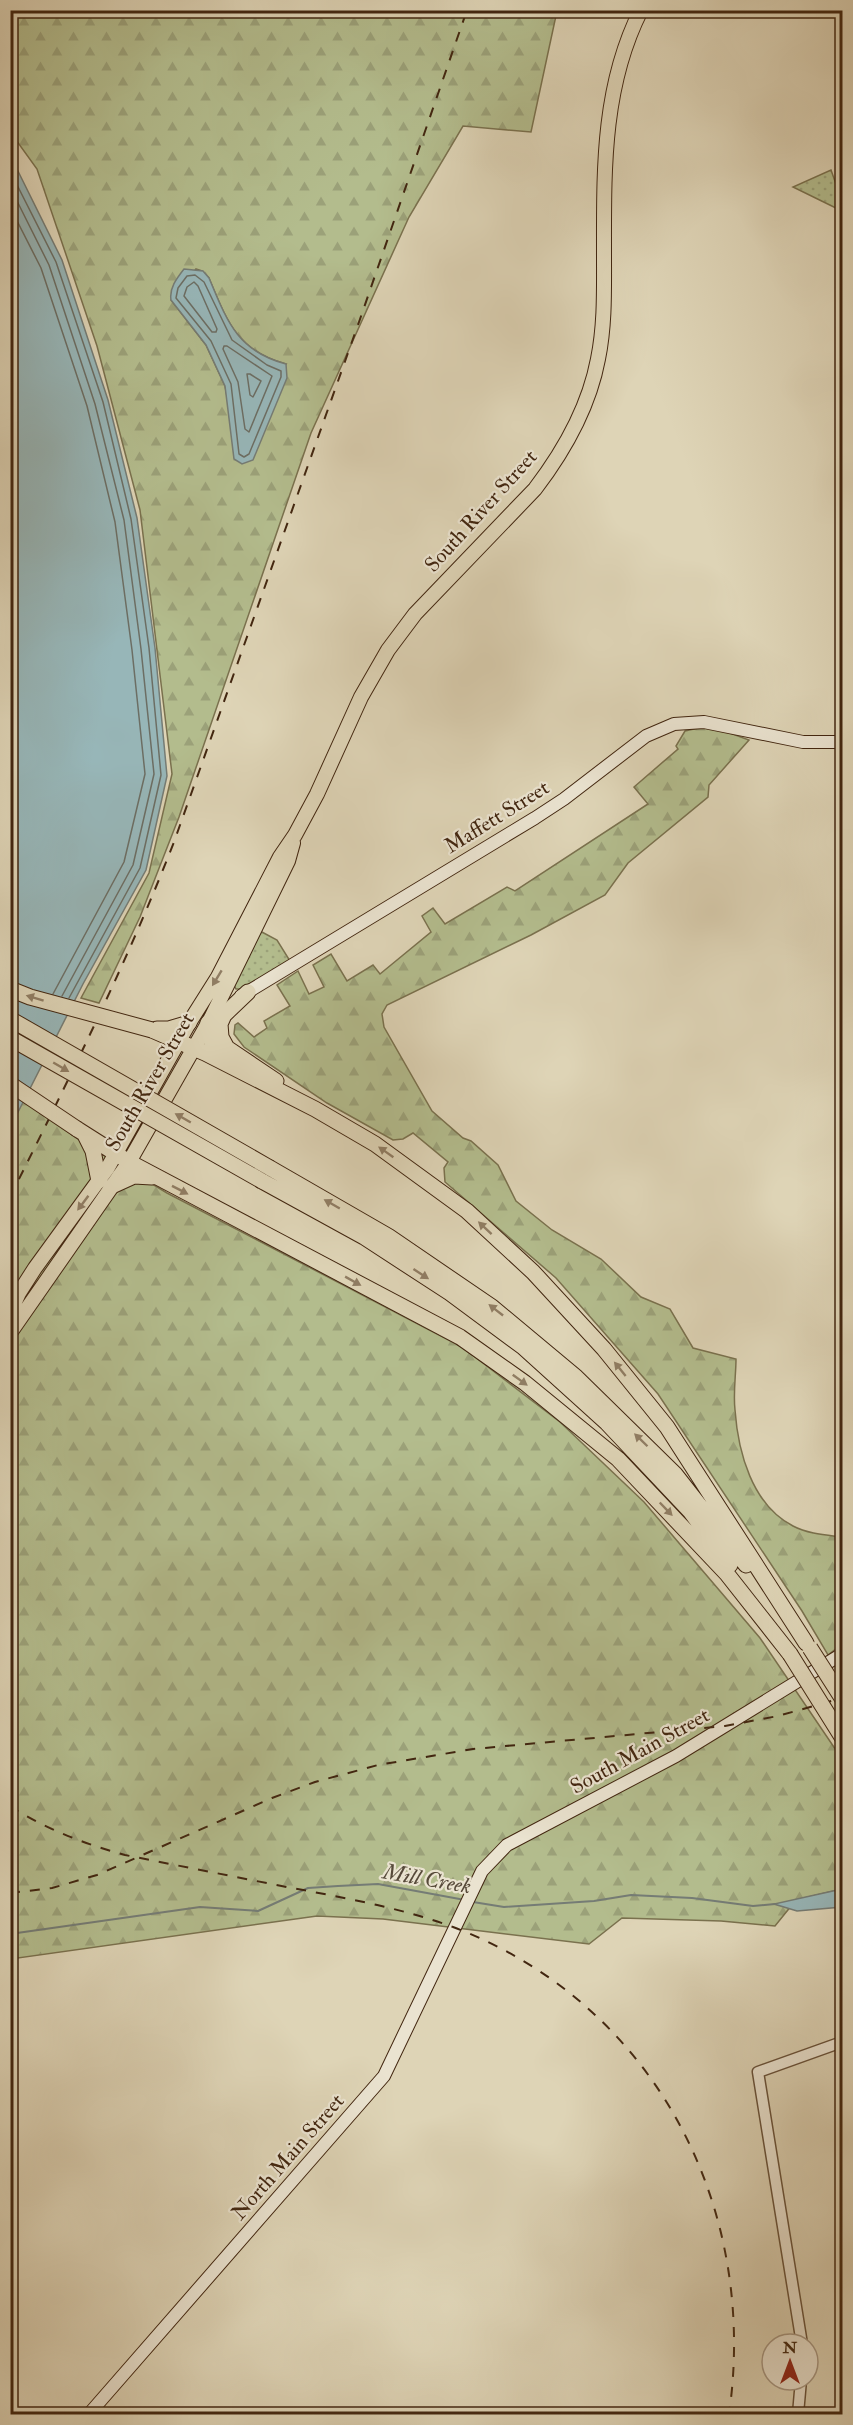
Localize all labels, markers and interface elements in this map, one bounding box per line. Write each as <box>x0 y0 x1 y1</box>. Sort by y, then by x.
street label: South River Street <box>419 444 543 578</box>
street label: Maffett Street <box>440 774 554 860</box>
one-way arrow <box>211 970 222 986</box>
one-way arrow <box>26 993 44 1002</box>
street label: South River Street <box>99 1008 201 1156</box>
one-way arrow <box>53 1061 69 1072</box>
one-way arrow <box>175 1112 191 1123</box>
one-way arrow <box>379 1146 395 1158</box>
one-way arrow <box>172 1185 189 1194</box>
one-way arrow <box>77 1195 89 1211</box>
one-way arrow <box>324 1198 340 1209</box>
one-way arrow <box>478 1221 493 1235</box>
one-way arrow <box>413 1268 429 1279</box>
one-way arrow <box>344 1276 361 1286</box>
one-way arrow <box>488 1304 503 1316</box>
one-way arrow <box>615 1361 627 1376</box>
one-way arrow <box>512 1374 528 1386</box>
one-way arrow <box>633 1433 648 1447</box>
one-way arrow <box>658 1502 672 1516</box>
street label: South Main Street <box>566 1702 715 1800</box>
water label: Mill Creek <box>379 1857 473 1901</box>
street label: North Main Street <box>226 2088 350 2226</box>
north arrow <box>760 2332 820 2392</box>
text: N <box>782 2338 798 2358</box>

